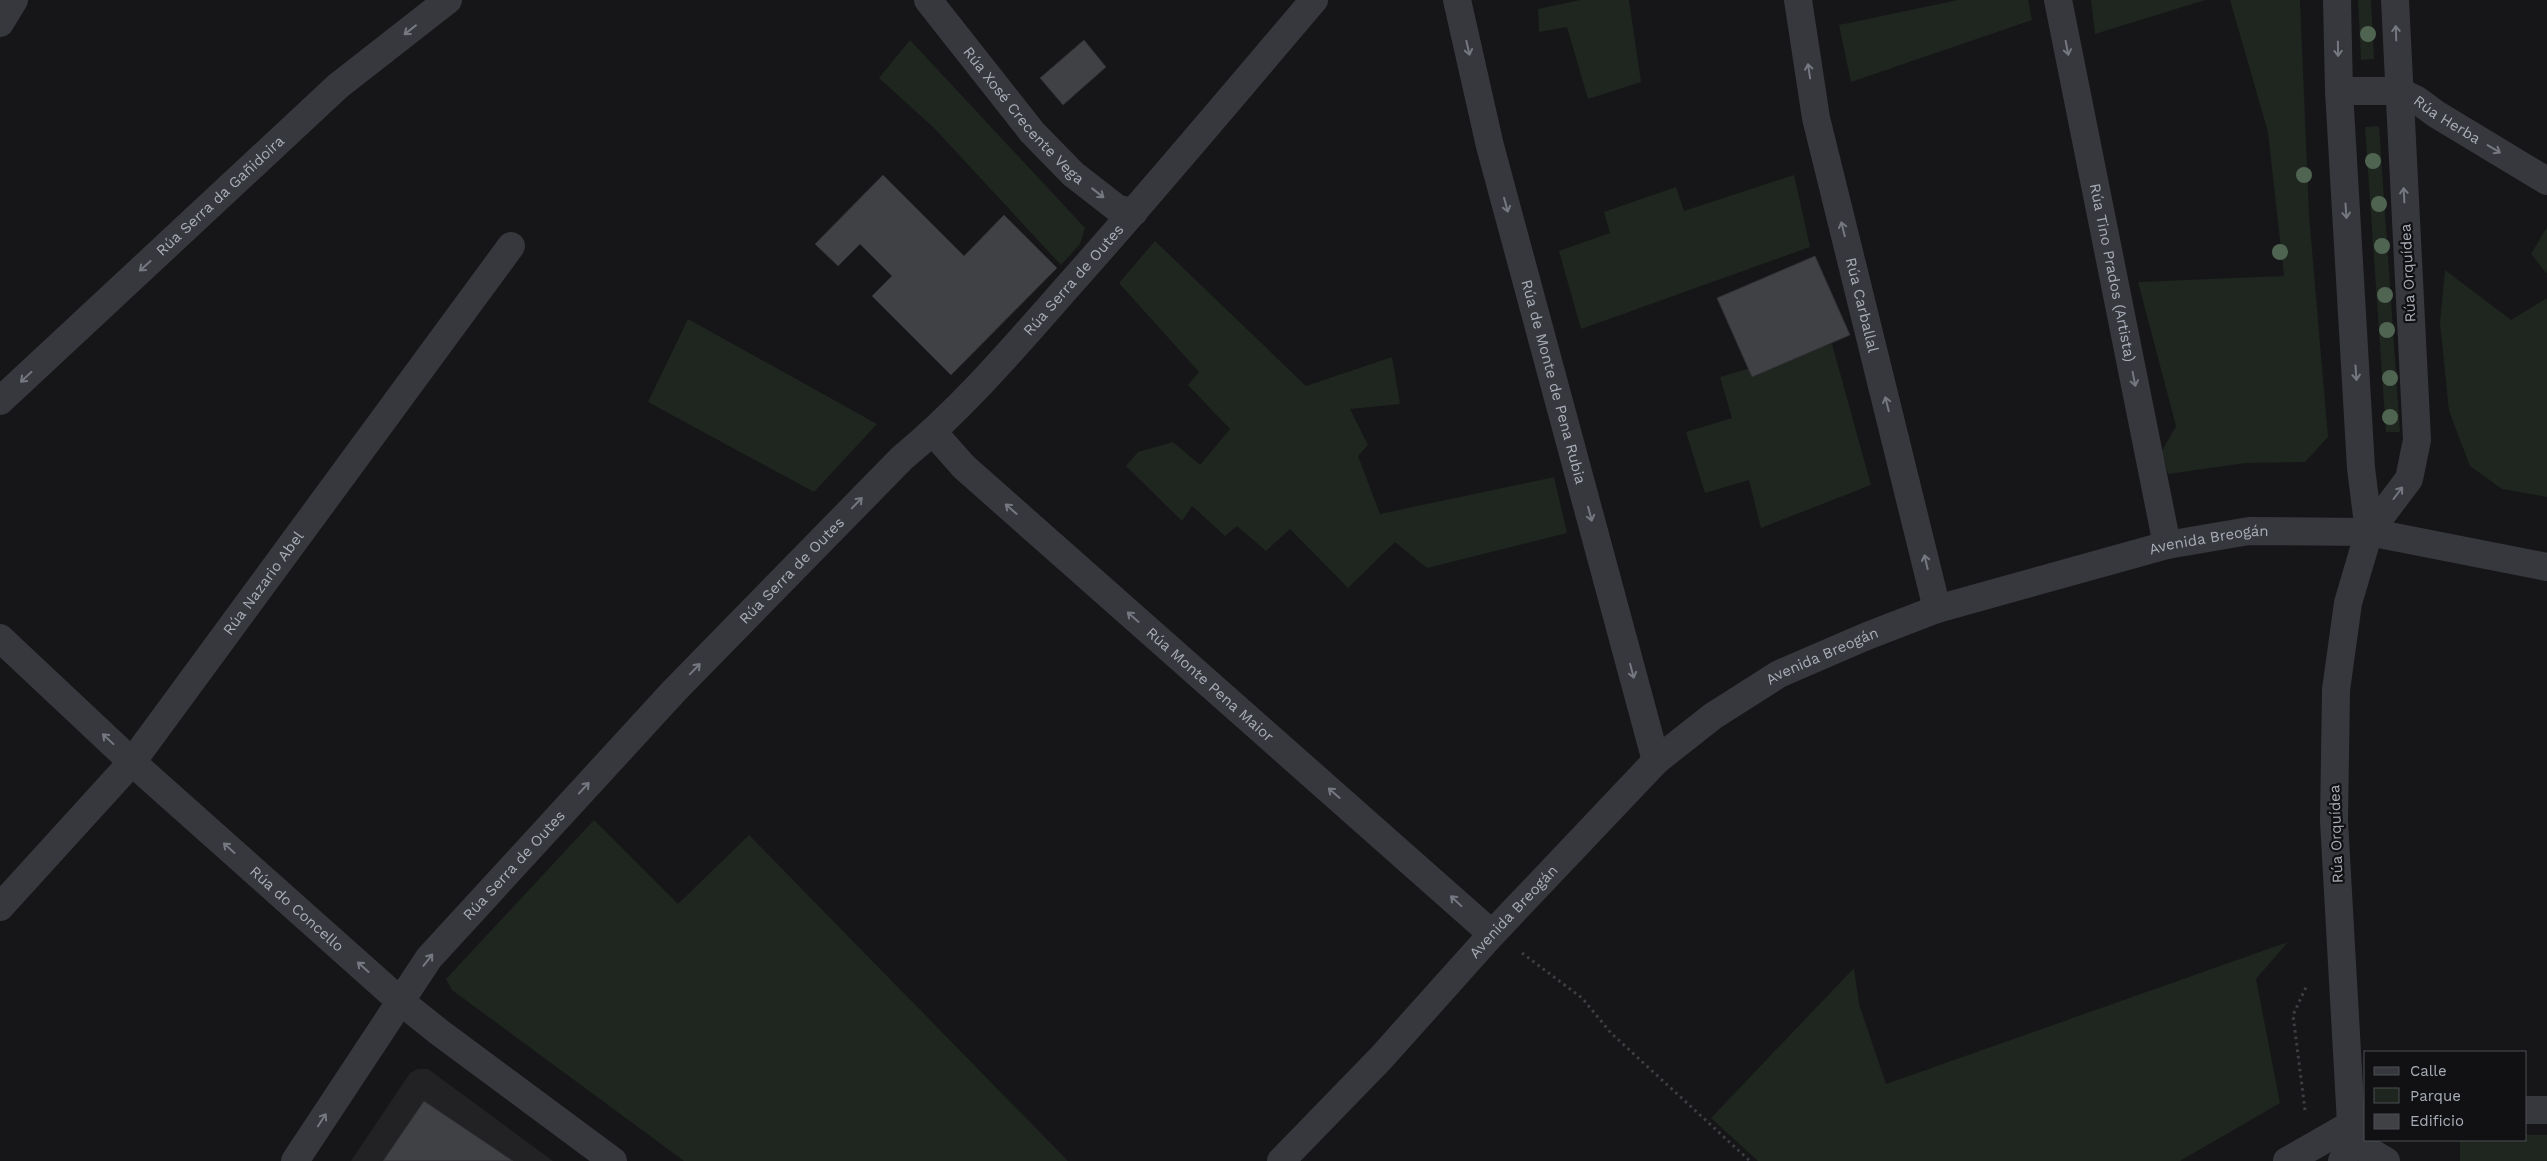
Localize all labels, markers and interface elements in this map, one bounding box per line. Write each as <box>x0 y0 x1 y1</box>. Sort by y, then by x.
one-way arrow <box>403 25 417 35</box>
one-way arrow <box>2392 25 2401 41</box>
one-way arrow <box>1464 39 1473 55</box>
one-way arrow <box>2063 39 2072 55</box>
one-way arrow <box>2333 40 2343 56</box>
street label: Rúa Xosé Crecente Vega <box>959 43 1088 188</box>
one-way arrow <box>1803 63 1813 79</box>
street label: Rúa Herba <box>2410 92 2484 148</box>
street label: Rúa Serra da Gañidoira <box>153 132 288 260</box>
one-way arrow <box>2486 144 2500 154</box>
street label: Rúa Tino Prados (Artista) <box>2086 182 2139 363</box>
one-way arrow <box>2399 187 2408 203</box>
one-way arrow <box>1091 188 1104 199</box>
one-way arrow <box>1502 197 1512 213</box>
one-way arrow <box>2342 203 2351 219</box>
street label: Rúa Serra de Outes <box>1020 221 1127 339</box>
one-way arrow <box>1838 222 1848 238</box>
street label: Rúa Orquídea <box>2396 223 2420 323</box>
street label: Rúa Carballal <box>1842 256 1883 355</box>
one-way arrow <box>139 260 152 272</box>
street label: Rúa de Monte de Pena Rubia <box>1517 278 1590 487</box>
one-way arrow <box>2352 365 2361 381</box>
one-way arrow <box>2129 370 2139 386</box>
one-way arrow <box>20 371 32 383</box>
one-way arrow <box>1882 396 1891 412</box>
one-way arrow <box>2393 487 2404 500</box>
one-way arrow <box>851 497 864 509</box>
one-way arrow <box>1005 503 1018 515</box>
one-way arrow <box>1585 506 1595 522</box>
street label: Rúa Serra de Outes <box>736 513 848 628</box>
street label: Avenida Breogán <box>2147 522 2269 559</box>
street label: Rúa Nazario Abel <box>219 527 308 639</box>
one-way arrow <box>1921 554 1930 570</box>
one-way arrow <box>1127 611 1140 622</box>
street label: Rúa Monte Pena Maior <box>1142 623 1277 746</box>
street label: Avenida Breogán <box>1763 623 1881 689</box>
one-way arrow <box>689 663 701 676</box>
one-way arrow <box>1628 663 1637 679</box>
one-way arrow <box>102 733 114 745</box>
one-way arrow <box>579 782 590 795</box>
street label: Rúa Orquídea <box>2325 784 2347 884</box>
one-way arrow <box>1328 787 1341 799</box>
street label: Rúa Serra de Outes <box>459 807 569 924</box>
one-way arrow <box>222 842 235 853</box>
street label: Avenida Breogán <box>1466 861 1561 962</box>
street label: Rúa do Concello <box>246 862 348 956</box>
one-way arrow <box>1450 895 1462 907</box>
one-way arrow <box>422 954 433 967</box>
one-way arrow <box>357 961 370 973</box>
legend <box>2364 1051 2527 1141</box>
text: Calle <box>2410 1062 2447 1080</box>
text: Parque <box>2410 1087 2461 1105</box>
text: Edificio <box>2410 1112 2464 1130</box>
one-way arrow <box>317 1114 327 1128</box>

